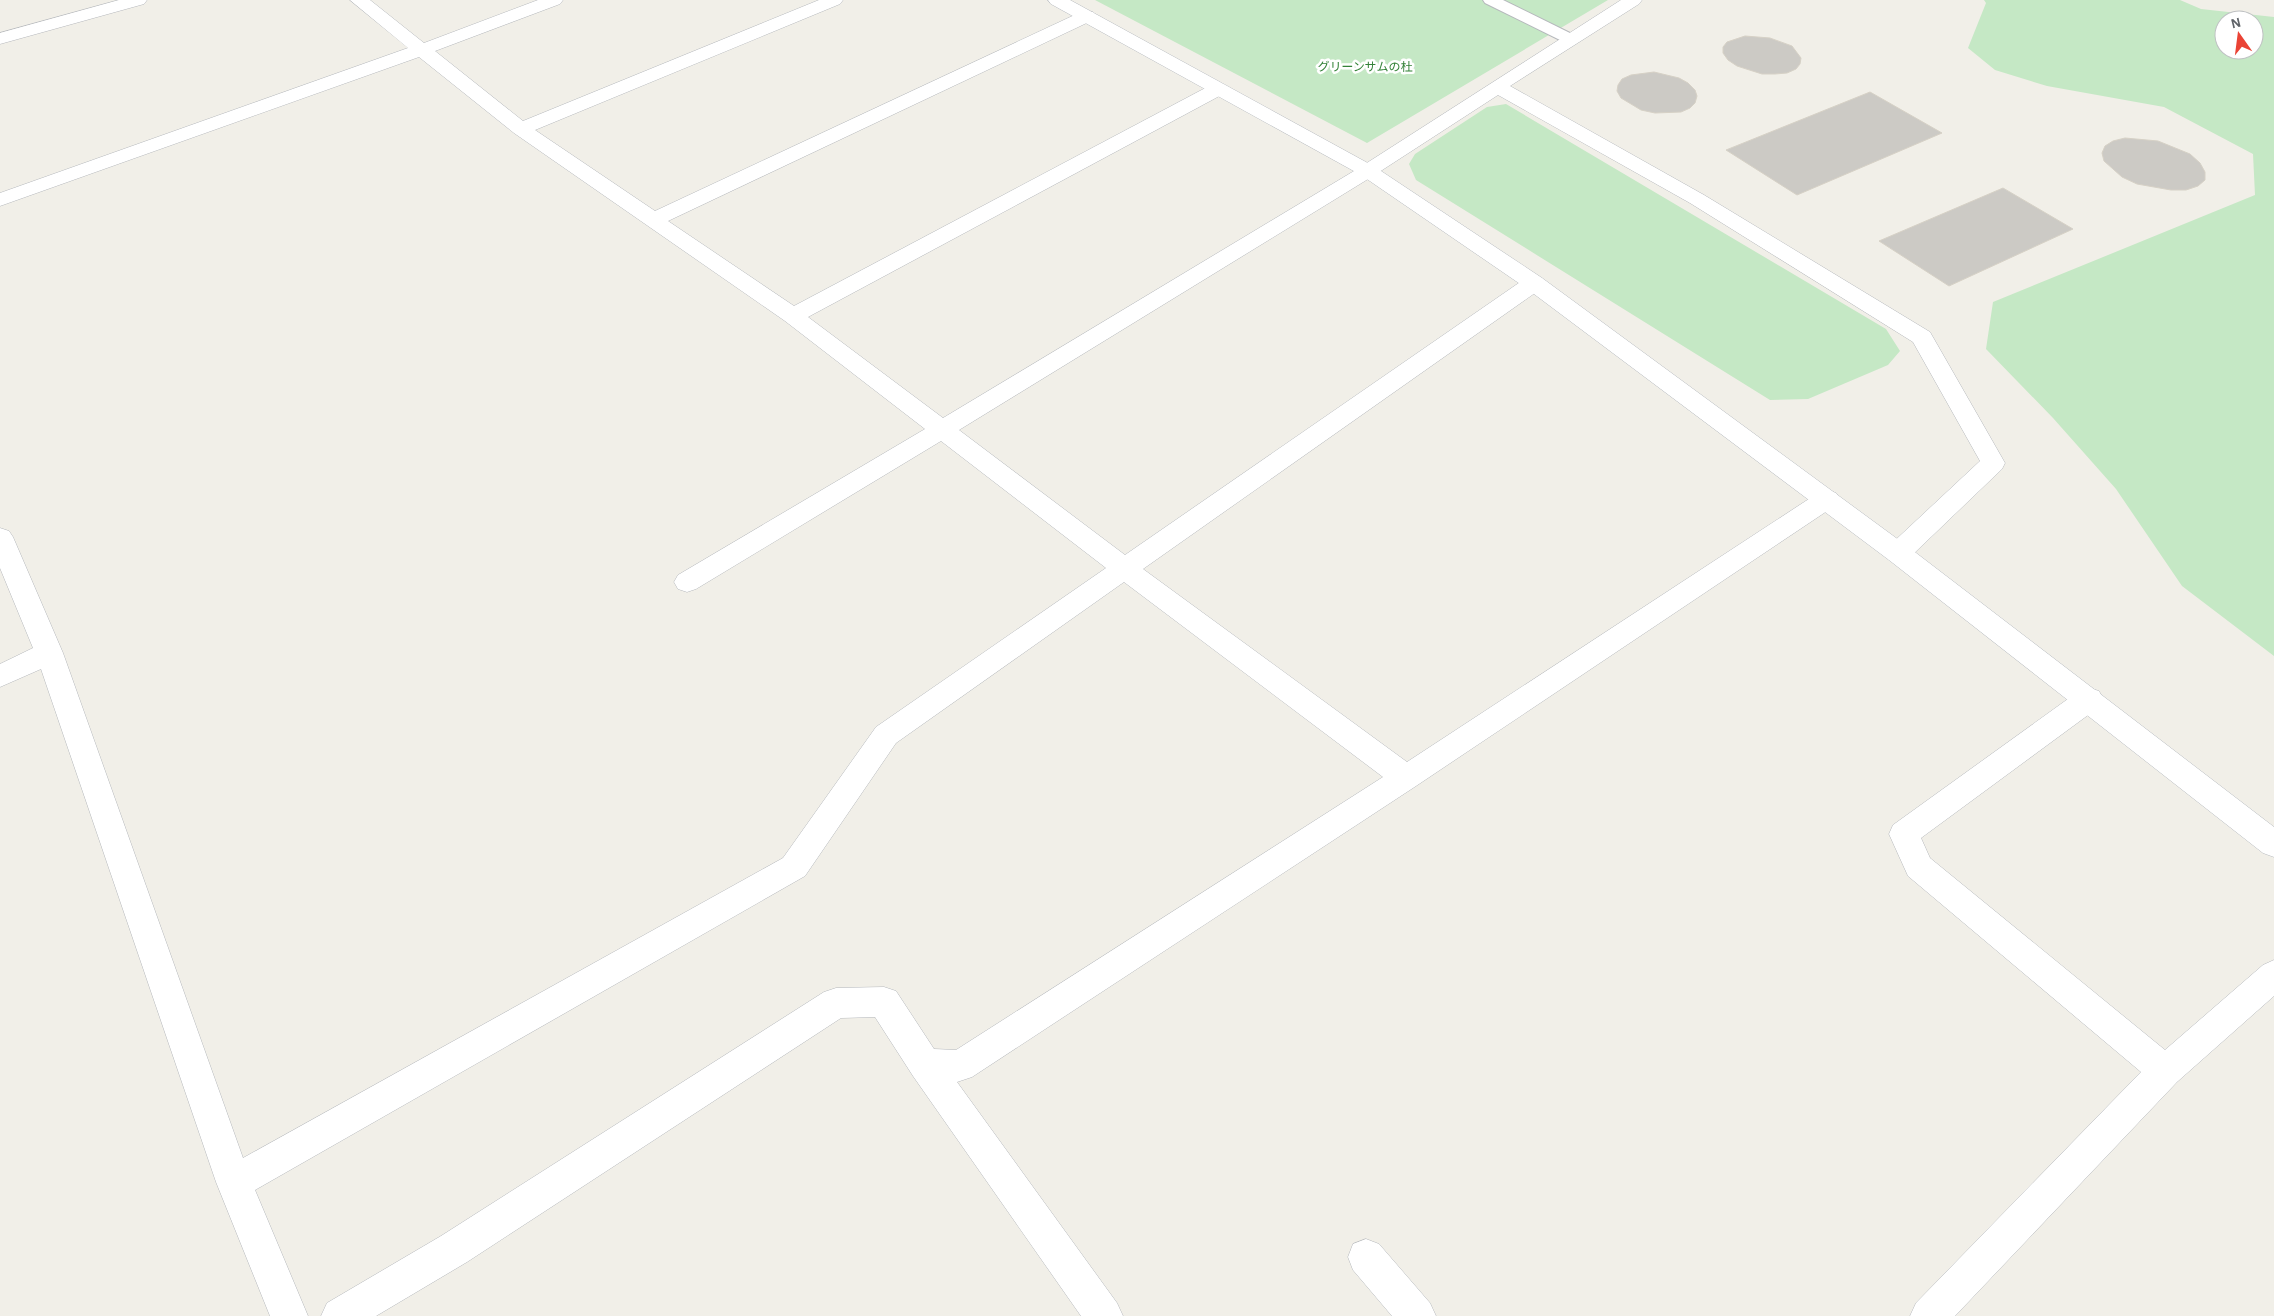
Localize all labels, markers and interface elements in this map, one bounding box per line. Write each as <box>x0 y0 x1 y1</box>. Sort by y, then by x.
north arrow <box>2214 10 2264 60</box>
text: N <box>2230 15 2243 31</box>
park label: グリーンサムの杜 <box>1317 60 1413 73</box>

